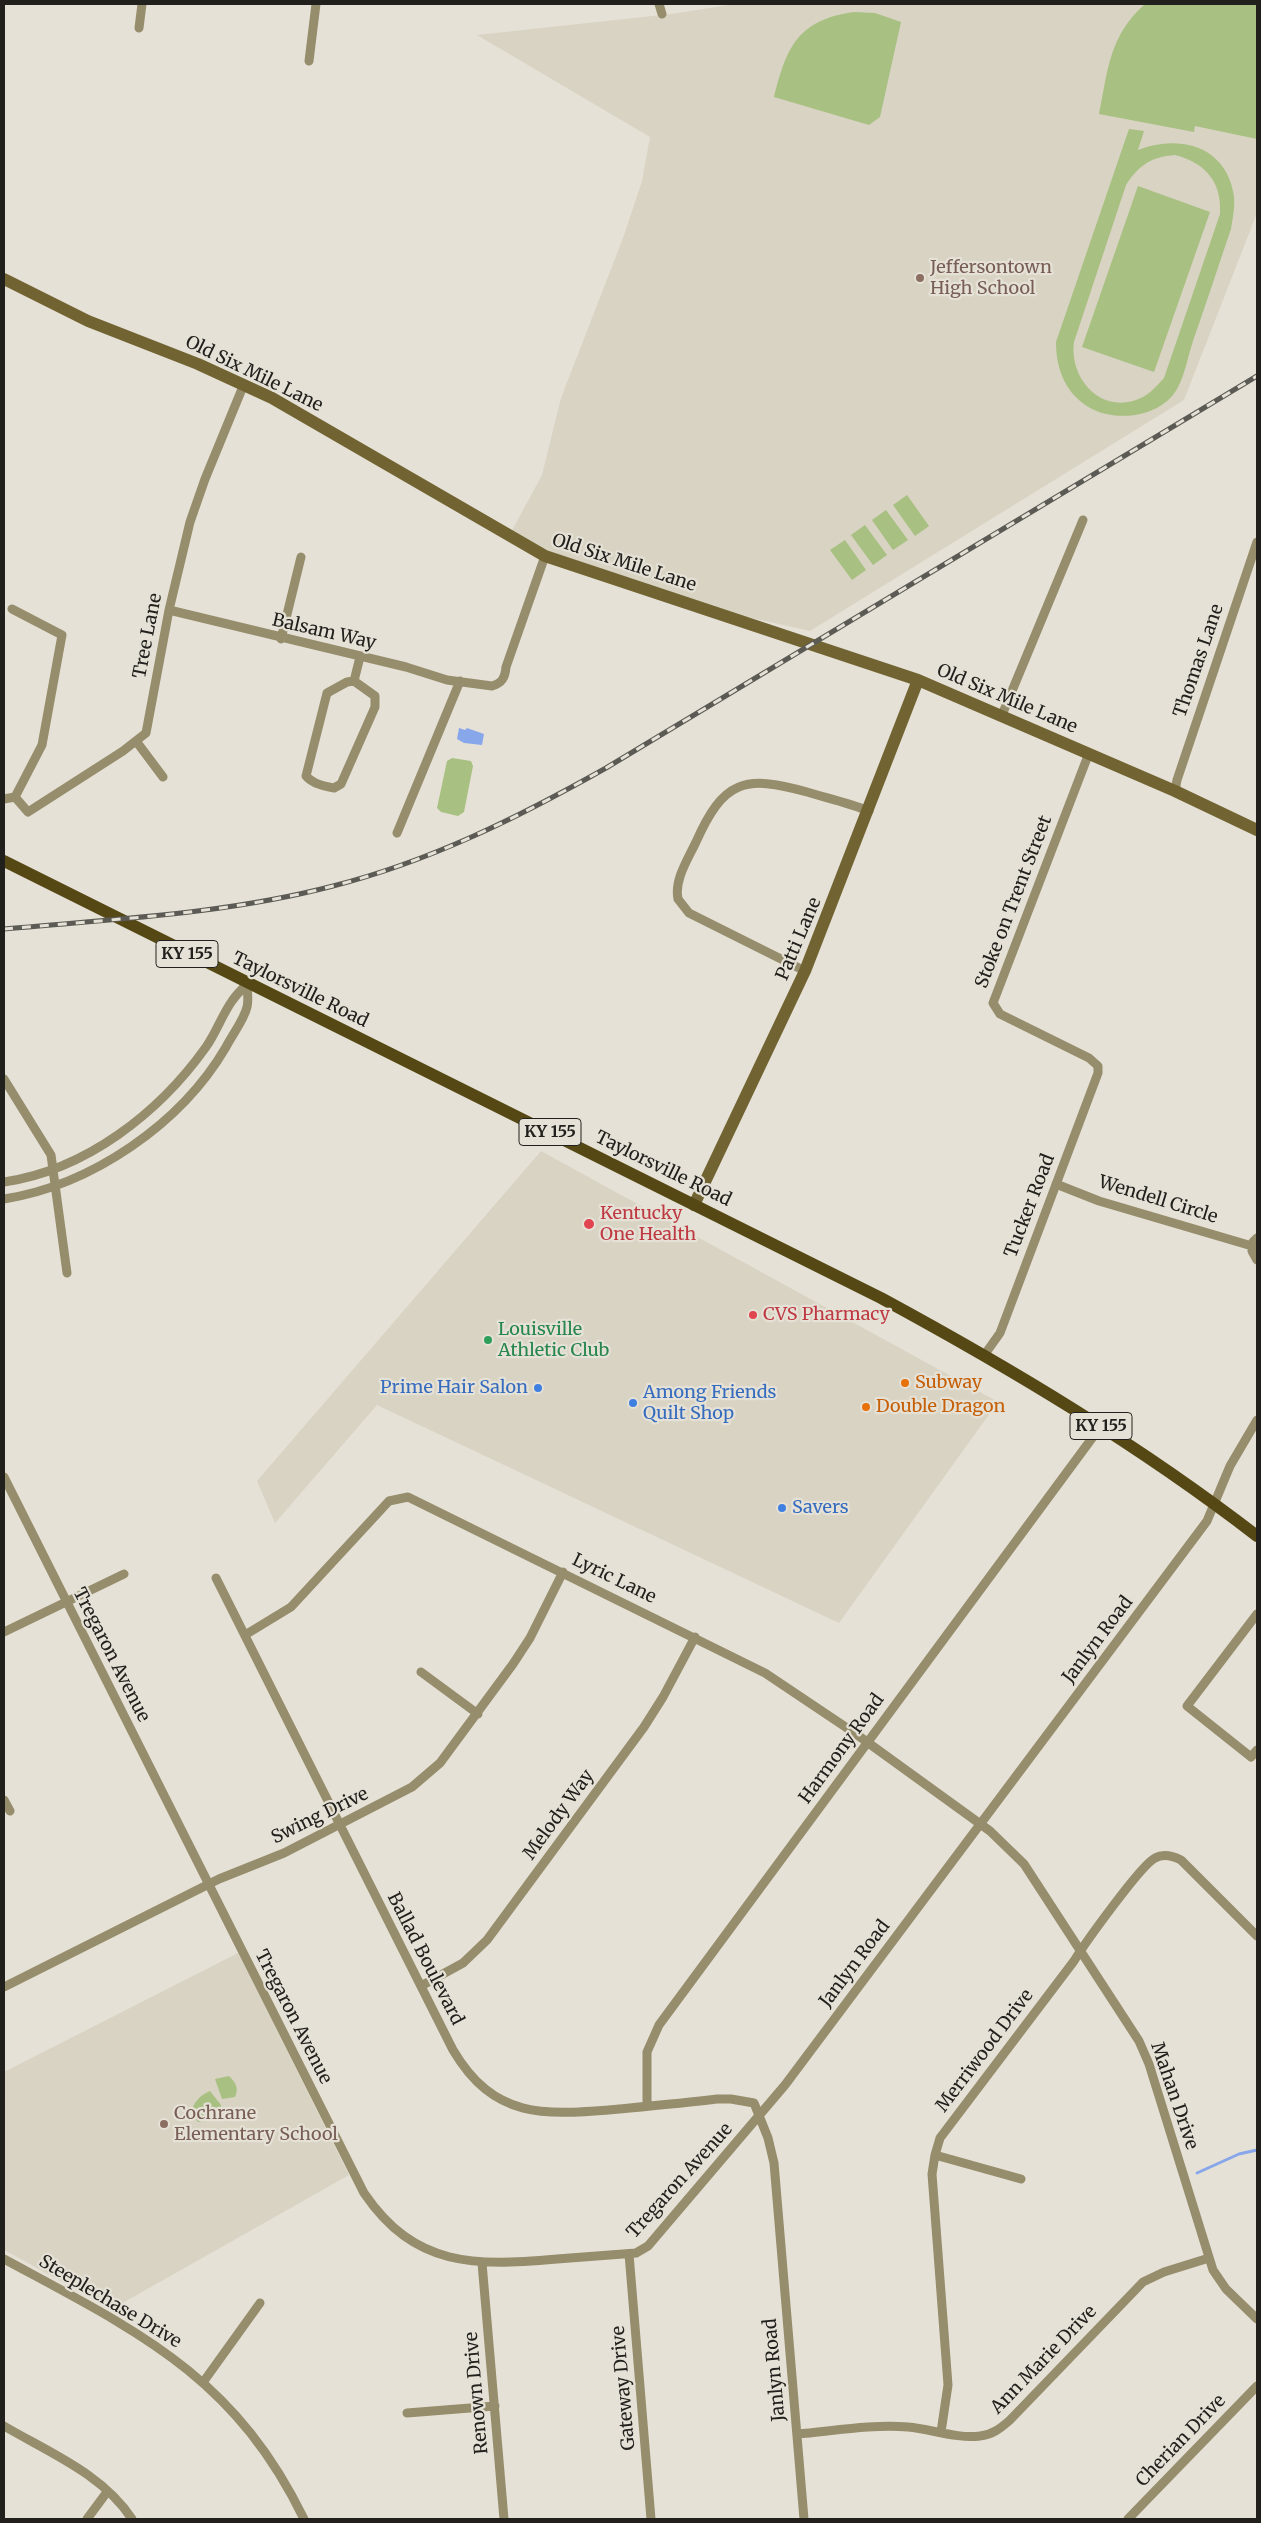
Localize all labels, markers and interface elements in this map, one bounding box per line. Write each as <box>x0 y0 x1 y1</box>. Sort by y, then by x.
place label: Jeffersontown High School <box>930 257 1052 300</box>
marker: Jeffersontown High School <box>914 272 926 284</box>
street label: Old Six Mile Lane <box>182 331 326 417</box>
street label: Old Six Mile Lane <box>549 530 699 596</box>
street label: Tree Lane <box>129 592 167 680</box>
street label: Thomas Lane <box>1170 602 1228 720</box>
street label: Balsam Way <box>270 610 378 654</box>
street label: Old Six Mile Lane <box>934 660 1080 738</box>
street label: Stoke on Trent Street <box>971 813 1057 991</box>
street label: Patti Lane <box>772 894 826 984</box>
road number: KY 155 <box>156 941 218 968</box>
street label: Taylorsville Road <box>228 948 372 1032</box>
road number: KY 155 <box>519 1118 581 1146</box>
street label: Taylorsville Road <box>591 1127 735 1211</box>
street label: Tucker Road <box>1000 1151 1060 1261</box>
street label: Wendell Circle <box>1096 1172 1220 1228</box>
place label: Kentucky One Health <box>600 1203 696 1246</box>
marker: Kentucky One Health <box>582 1217 596 1231</box>
place label: CVS Pharmacy <box>763 1304 890 1326</box>
marker: CVS Pharmacy <box>747 1309 759 1321</box>
place label: Louisville Athletic Club <box>498 1319 609 1362</box>
marker: Louisville Athletic Club <box>482 1334 494 1346</box>
place label: Subway <box>915 1372 982 1394</box>
place label: Prime Hair Salon <box>380 1377 528 1399</box>
marker: Subway <box>899 1377 911 1389</box>
marker: Prime Hair Salon <box>532 1382 544 1394</box>
place label: Among Friends Quilt Shop <box>643 1382 776 1425</box>
place label: Double Dragon <box>876 1396 1005 1418</box>
marker: Among Friends Quilt Shop <box>627 1397 639 1409</box>
marker: Double Dragon <box>860 1401 872 1413</box>
road number: KY 155 <box>1070 1412 1132 1440</box>
place label: Savers <box>792 1497 849 1519</box>
marker: Savers <box>776 1502 788 1514</box>
street label: Lyric Lane <box>569 1549 659 1609</box>
street label: Tregaron Avenue <box>68 1584 154 1726</box>
street label: Janlyn Road <box>1058 1592 1138 1688</box>
street label: Harmony Road <box>795 1690 889 1808</box>
street label: Melody Way <box>519 1766 599 1864</box>
street label: Swing Drive <box>268 1783 372 1849</box>
street label: Ballad Boulevard <box>382 1889 468 2029</box>
street label: Janlyn Road <box>815 1916 895 2012</box>
street label: Tregaron Avenue <box>250 1946 336 2088</box>
street label: Merriwood Drive <box>932 1985 1038 2117</box>
street label: Mahan Drive <box>1146 2040 1202 2152</box>
place label: Cochrane Elementary School <box>174 2103 338 2146</box>
marker: Cochrane Elementary School <box>158 2118 170 2130</box>
street label: Tregaron Avenue <box>623 2119 737 2243</box>
street label: Steeplechase Drive <box>35 2251 185 2353</box>
street label: Ann Marie Drive <box>987 2301 1101 2419</box>
street label: Janlyn Road <box>760 2318 790 2422</box>
street label: Gateway Drive <box>608 2325 640 2451</box>
street label: Renown Drive <box>461 2331 493 2455</box>
street label: Cherian Drive <box>1132 2391 1230 2491</box>

